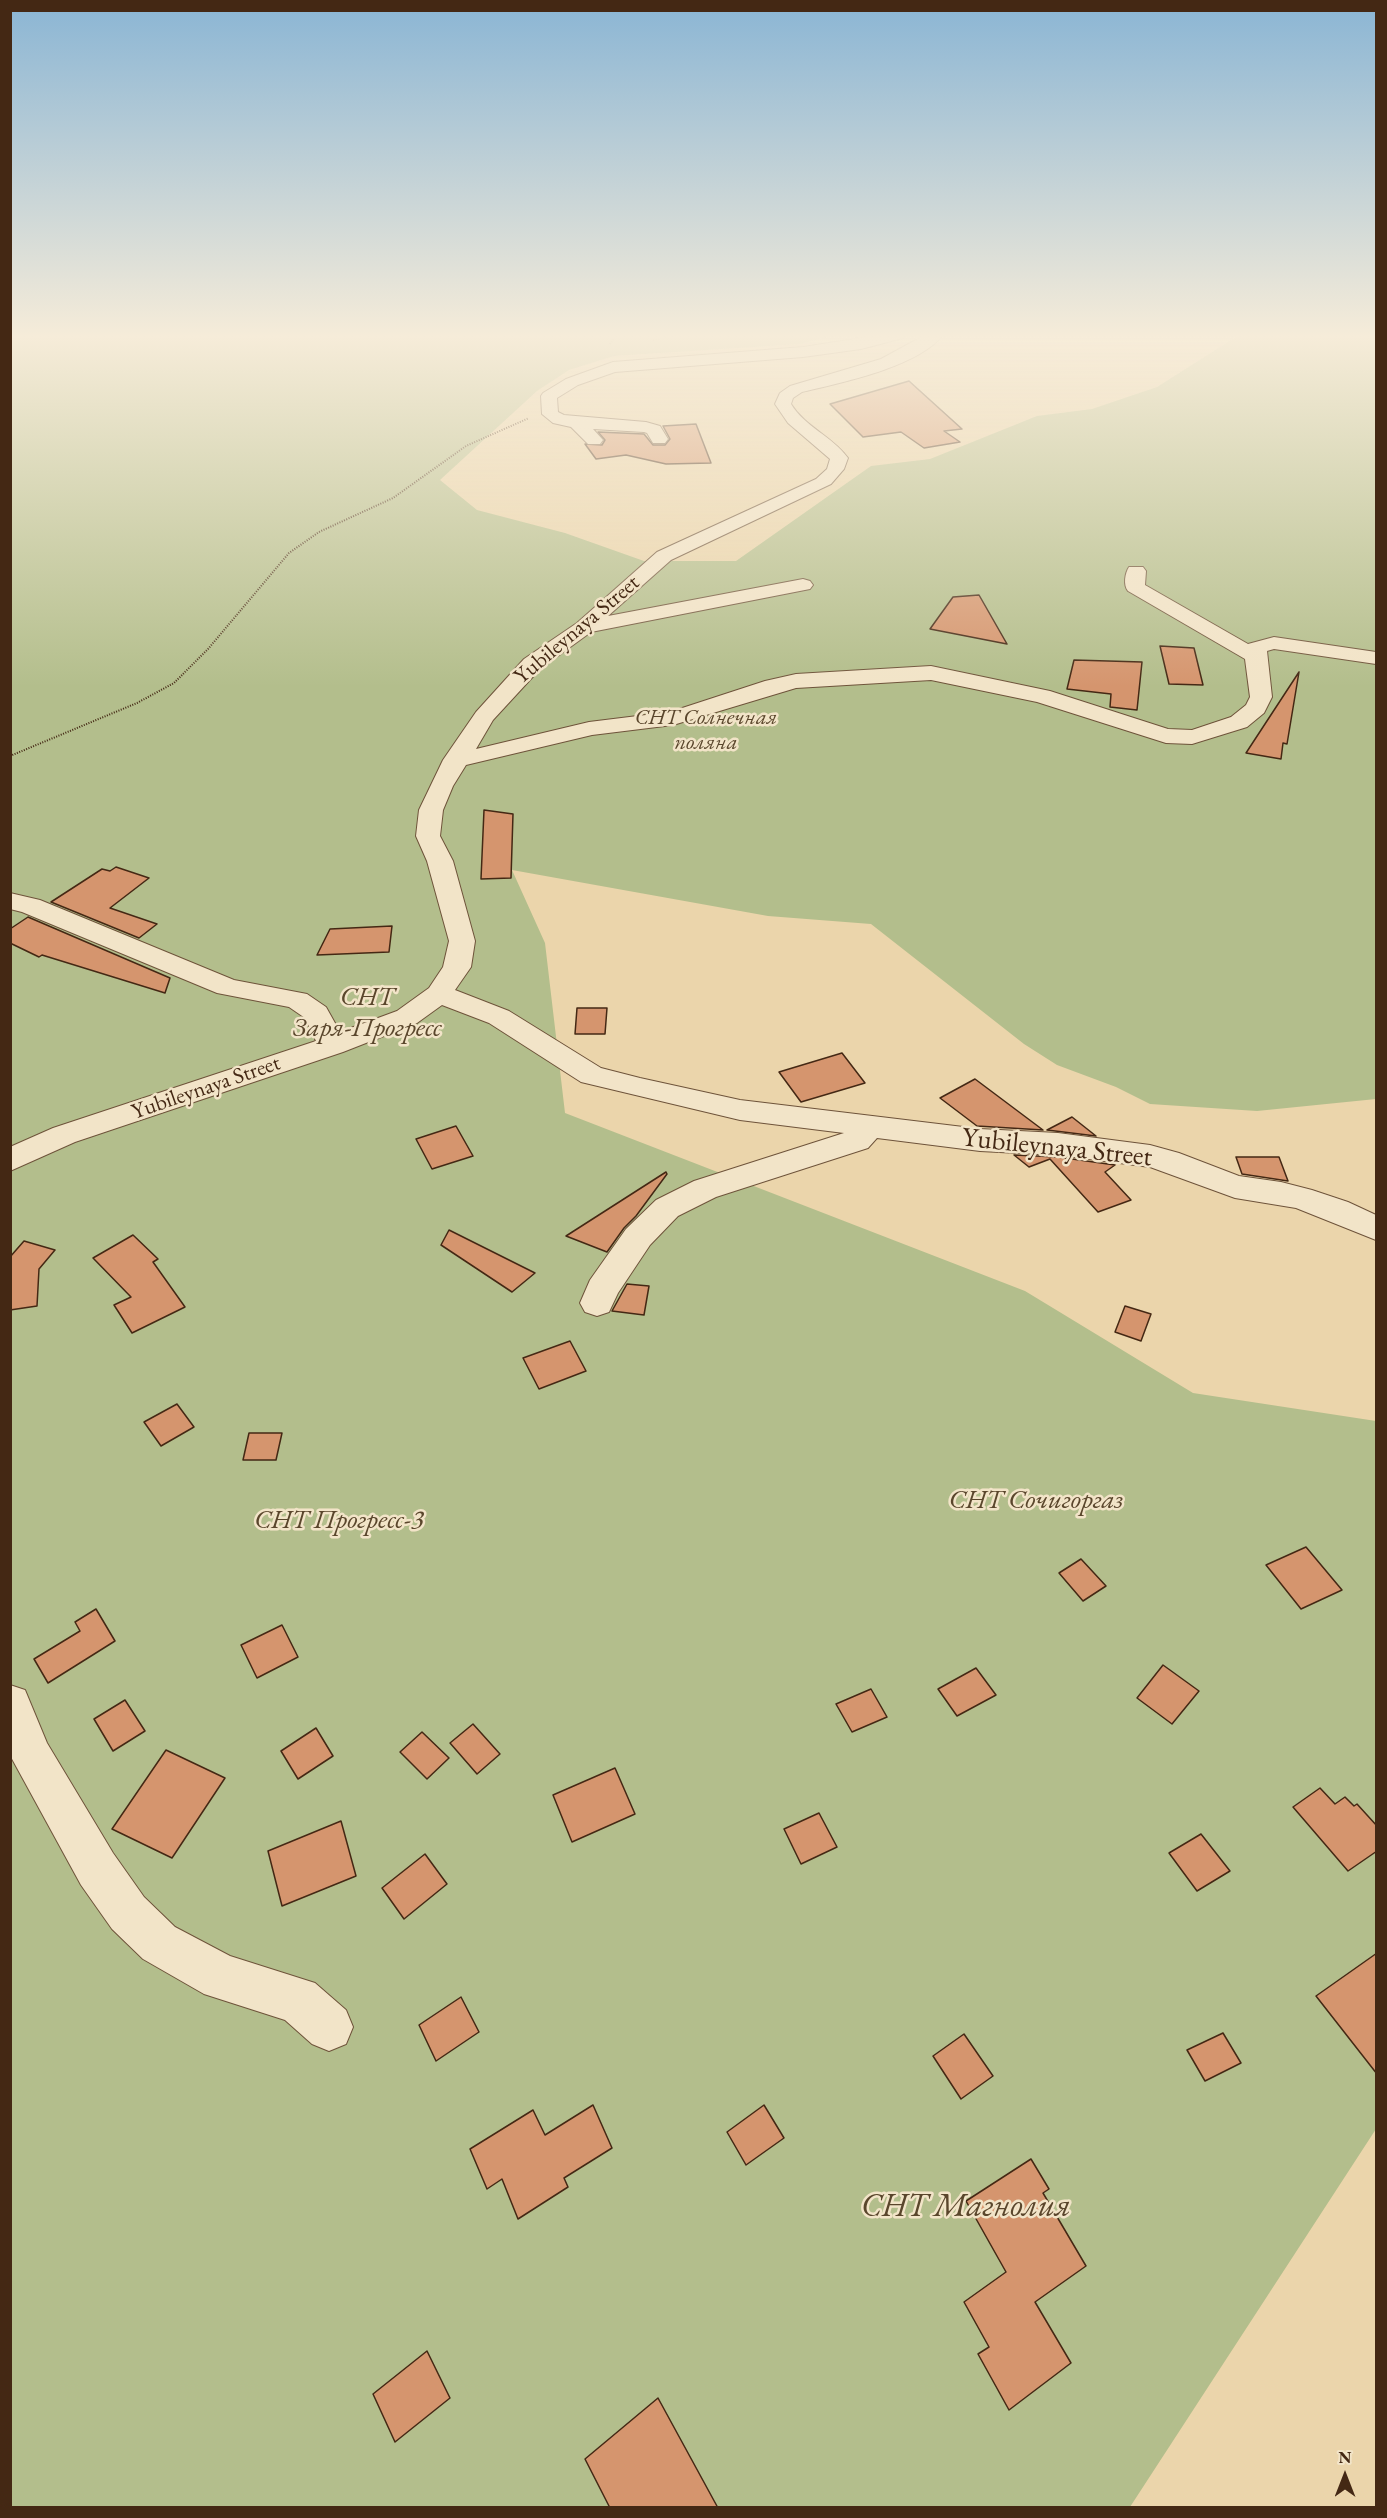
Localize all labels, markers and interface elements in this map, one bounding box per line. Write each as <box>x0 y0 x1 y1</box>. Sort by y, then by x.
street label: Yubileynaya Street <box>509 570 645 690</box>
park label: СНТ Солнечная поляна <box>635 705 777 756</box>
park label: СНТ Заря-Прогресс <box>292 982 442 1045</box>
street label: Yubileynaya Street <box>128 1050 284 1126</box>
street label: Yubileynaya Street <box>960 1122 1154 1174</box>
park label: СНТ Сочигоргаз <box>949 1485 1123 1517</box>
park label: СНТ Прогресс-3 <box>254 1505 424 1537</box>
park label: СНТ Магнолия <box>861 2187 1071 2227</box>
north arrow <box>1315 2446 1375 2506</box>
text: N <box>1339 2447 1351 2468</box>

